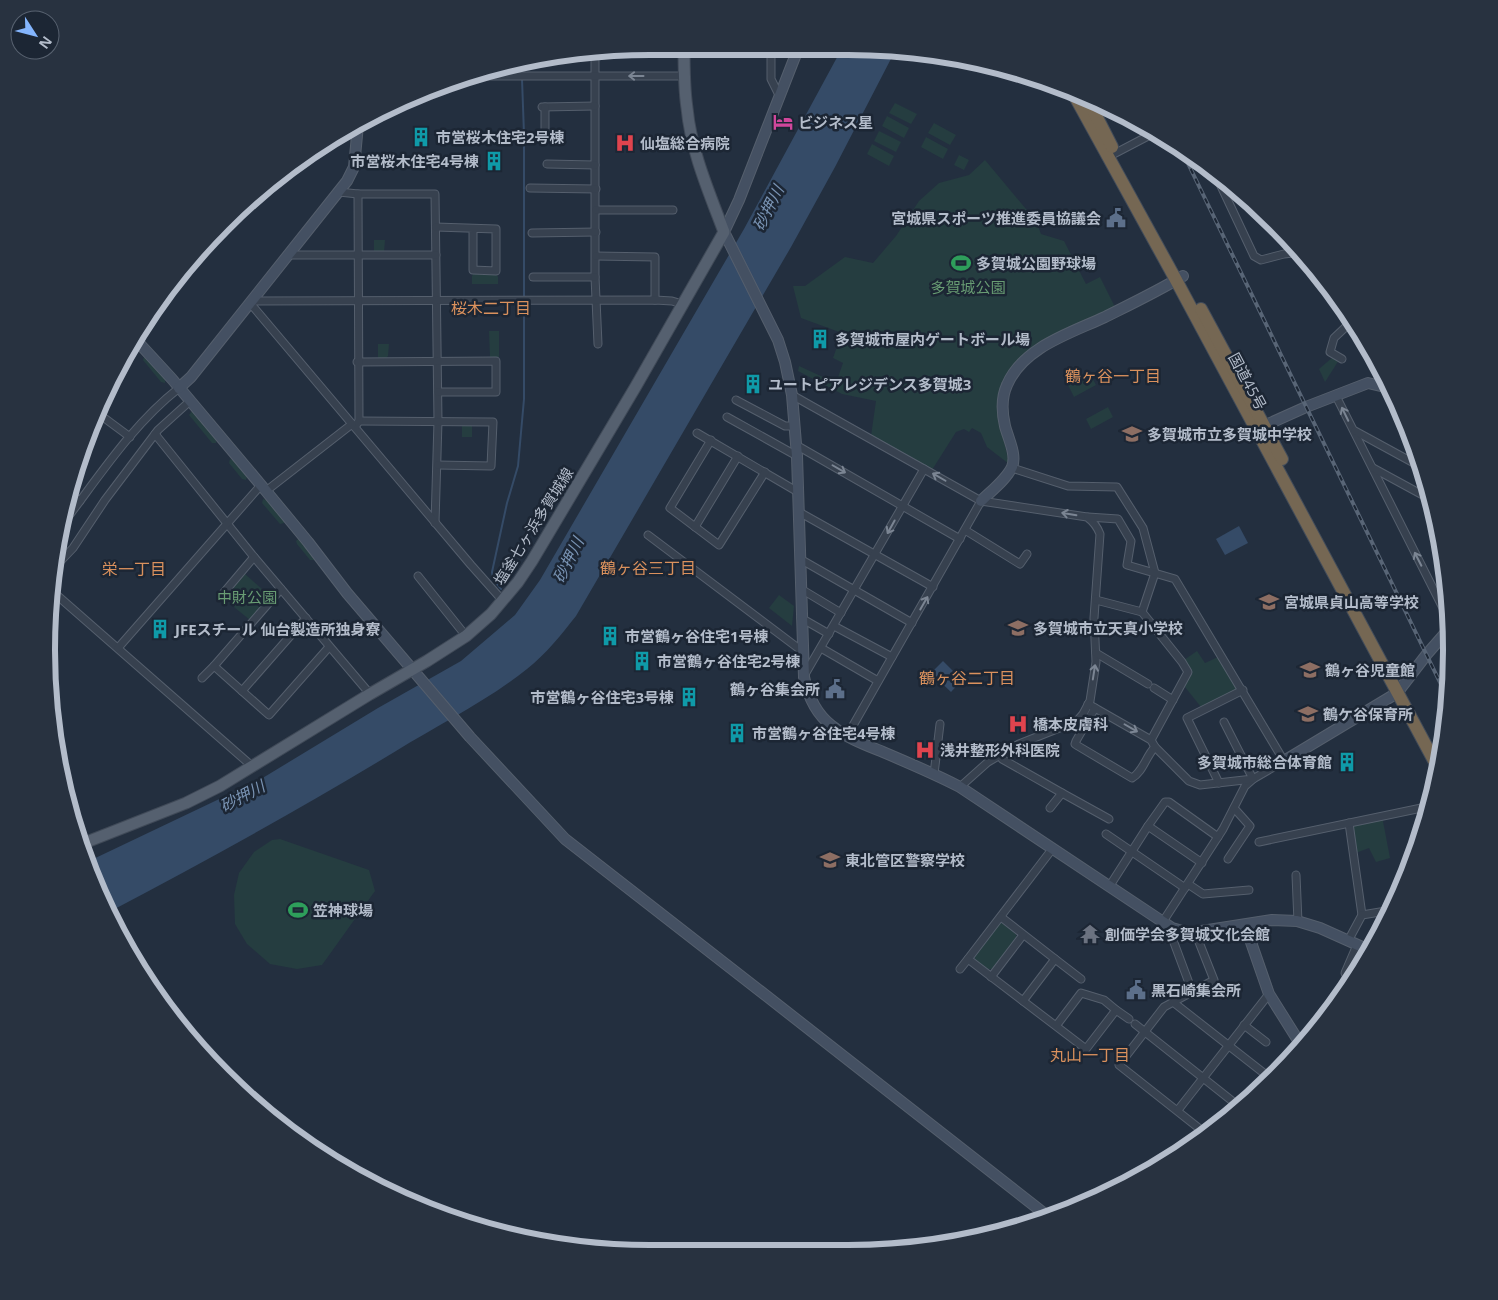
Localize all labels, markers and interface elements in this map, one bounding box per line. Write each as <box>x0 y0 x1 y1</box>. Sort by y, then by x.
north arrow <box>10 10 60 60</box>
text: N <box>35 33 57 53</box>
one-way arrow <box>628 71 644 81</box>
hotel icon: ビジネス星 <box>772 111 794 133</box>
place label: ビジネス星 <box>798 112 873 132</box>
building icon: 市営桜木住宅2号棟 <box>410 126 432 148</box>
place label: 市営桜木住宅2号棟 <box>436 127 565 147</box>
hospital icon: 仙塩総合病院 <box>614 132 636 154</box>
place label: 仙塩総合病院 <box>640 133 730 153</box>
building icon: 市営桜木住宅4号棟 <box>483 150 505 172</box>
place label: 市営桜木住宅4号棟 <box>350 151 479 171</box>
water label: 砂押川 <box>747 180 790 234</box>
public building icon: 宮城県スポーツ推進委員協議会 <box>1105 207 1127 229</box>
place label: 宮城県スポーツ推進委員協議会 <box>891 208 1101 228</box>
sports icon: 多賀城公園野球場 <box>950 252 972 274</box>
place label: 多賀城公園野球場 <box>976 253 1096 273</box>
park label: 多賀城公園 <box>930 277 1006 297</box>
district label: 桜木二丁目 <box>451 297 531 319</box>
building icon: 多賀城市屋内ゲートボール場 <box>809 328 831 350</box>
place label: 多賀城市屋内ゲートボール場 <box>835 329 1030 349</box>
street label: 国道45号 <box>1225 349 1271 413</box>
district label: 鶴ヶ谷一丁目 <box>1065 365 1161 387</box>
building icon: ユートピアレジデンス多賀城3 <box>742 373 764 395</box>
place label: ユートピアレジデンス多賀城3 <box>768 374 971 394</box>
one-way arrow <box>1340 406 1350 421</box>
school or university icon: 多賀城市立多賀城中学校 <box>1121 423 1143 445</box>
place label: 多賀城市立多賀城中学校 <box>1147 424 1312 444</box>
street label: 塩釜七ヶ浜多賀城線 <box>489 463 577 589</box>
one-way arrow <box>831 464 846 474</box>
one-way arrow <box>932 472 947 481</box>
one-way arrow <box>1061 508 1077 518</box>
one-way arrow <box>886 519 896 534</box>
water label: 砂押川 <box>548 532 589 586</box>
one-way arrow <box>1413 552 1422 567</box>
district label: 鶴ヶ谷三丁目 <box>600 557 696 579</box>
district label: 栄一丁目 <box>102 558 166 580</box>
park label: 中財公園 <box>217 587 277 607</box>
school or university icon: 宮城県貞山高等学校 <box>1258 591 1280 613</box>
place label: 宮城県貞山高等学校 <box>1284 592 1419 612</box>
one-way arrow <box>919 597 929 611</box>
school or university icon: 多賀城市立天真小学校 <box>1007 617 1029 639</box>
building icon: JFEスチール 仙台製造所独身寮 <box>149 618 171 640</box>
place label: 多賀城市立天真小学校 <box>1033 618 1183 638</box>
place label: JFEスチール 仙台製造所独身寮 <box>173 619 381 639</box>
building icon: 市営鶴ヶ谷住宅1号棟 <box>599 625 621 647</box>
place label: 市営鶴ヶ谷住宅1号棟 <box>625 626 769 646</box>
building icon: 市営鶴ヶ谷住宅2号棟 <box>631 650 653 672</box>
place label: 市営鶴ヶ谷住宅2号棟 <box>657 651 801 671</box>
school or university icon: 鶴ヶ谷児童館 <box>1299 659 1321 681</box>
place label: 鶴ヶ谷児童館 <box>1325 660 1415 680</box>
one-way arrow <box>1090 665 1100 681</box>
district label: 鶴ヶ谷二丁目 <box>919 667 1015 689</box>
public building icon: 鶴ヶ谷集会所 <box>824 678 846 700</box>
place label: 鶴ヶ谷集会所 <box>730 679 820 699</box>
building icon: 市営鶴ヶ谷住宅3号棟 <box>678 686 700 708</box>
place label: 市営鶴ヶ谷住宅3号棟 <box>530 687 674 707</box>
school or university icon: 鶴ケ谷保育所 <box>1297 703 1319 725</box>
place label: 鶴ケ谷保育所 <box>1323 704 1413 724</box>
hospital icon: 橋本皮膚科 <box>1007 713 1029 735</box>
place label: 橋本皮膚科 <box>1033 714 1108 734</box>
building icon: 市営鶴ヶ谷住宅4号棟 <box>726 722 748 744</box>
place label: 市営鶴ヶ谷住宅4号棟 <box>752 723 896 743</box>
one-way arrow <box>1123 724 1137 734</box>
hospital icon: 浅井整形外科医院 <box>914 739 936 761</box>
place label: 浅井整形外科医院 <box>940 740 1060 760</box>
building icon: 多賀城市総合体育館 <box>1336 751 1358 773</box>
place label: 多賀城市総合体育館 <box>1197 752 1332 772</box>
water label: 砂押川 <box>216 774 270 817</box>
school or university icon: 東北管区警察学校 <box>819 849 841 871</box>
place label: 東北管区警察学校 <box>845 850 965 870</box>
sports icon: 笠神球場 <box>287 899 309 921</box>
place label: 笠神球場 <box>313 900 373 920</box>
temple icon: 創価学会多賀城文化会館 <box>1079 923 1101 945</box>
place label: 創価学会多賀城文化会館 <box>1105 924 1270 944</box>
public building icon: 黒石崎集会所 <box>1125 979 1147 1001</box>
place label: 黒石崎集会所 <box>1151 980 1241 1000</box>
district label: 丸山一丁目 <box>1050 1044 1130 1066</box>

